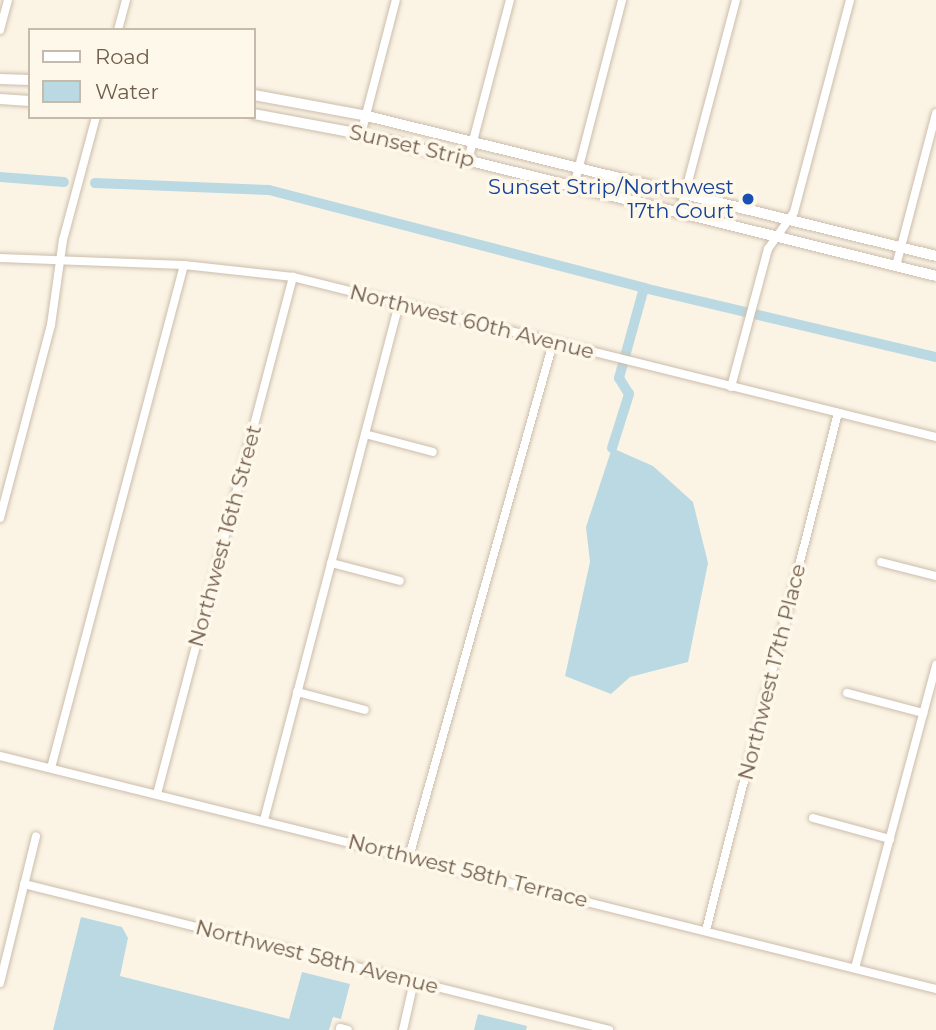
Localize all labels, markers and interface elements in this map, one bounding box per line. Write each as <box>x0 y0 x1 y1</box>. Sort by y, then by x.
legend <box>28 28 256 119</box>
text: Road <box>95 44 150 69</box>
text: Water <box>95 79 159 104</box>
street label: Sunset Strip <box>347 119 477 173</box>
place label: Sunset Strip/Northwest 17th Court <box>488 174 734 224</box>
marker: Sunset Strip/Northwest 17th Court <box>740 191 756 207</box>
street label: Northwest 60th Avenue <box>347 279 597 365</box>
street label: Northwest 16th Street <box>183 422 267 650</box>
street label: Northwest 17th Place <box>733 561 811 783</box>
street label: Northwest 58th Terrace <box>345 829 591 913</box>
street label: Northwest 58th Avenue <box>193 915 441 999</box>

